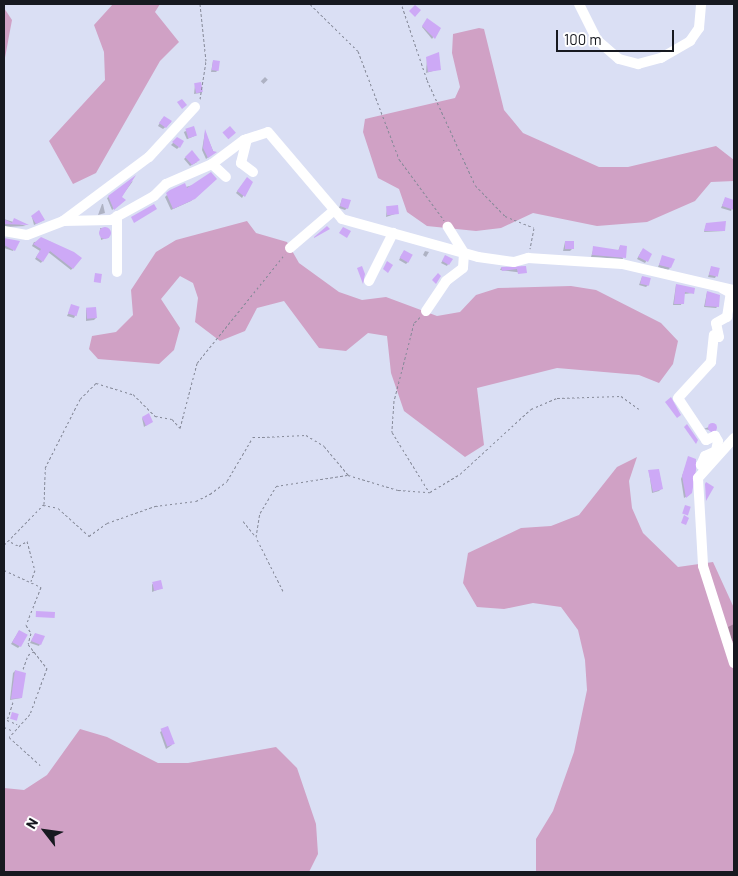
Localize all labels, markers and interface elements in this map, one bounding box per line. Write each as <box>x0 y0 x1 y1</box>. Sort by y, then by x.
scale bar <box>558 20 676 52</box>
text: 100 m <box>564 30 602 48</box>
north arrow <box>20 806 70 856</box>
text: N <box>22 815 41 832</box>

